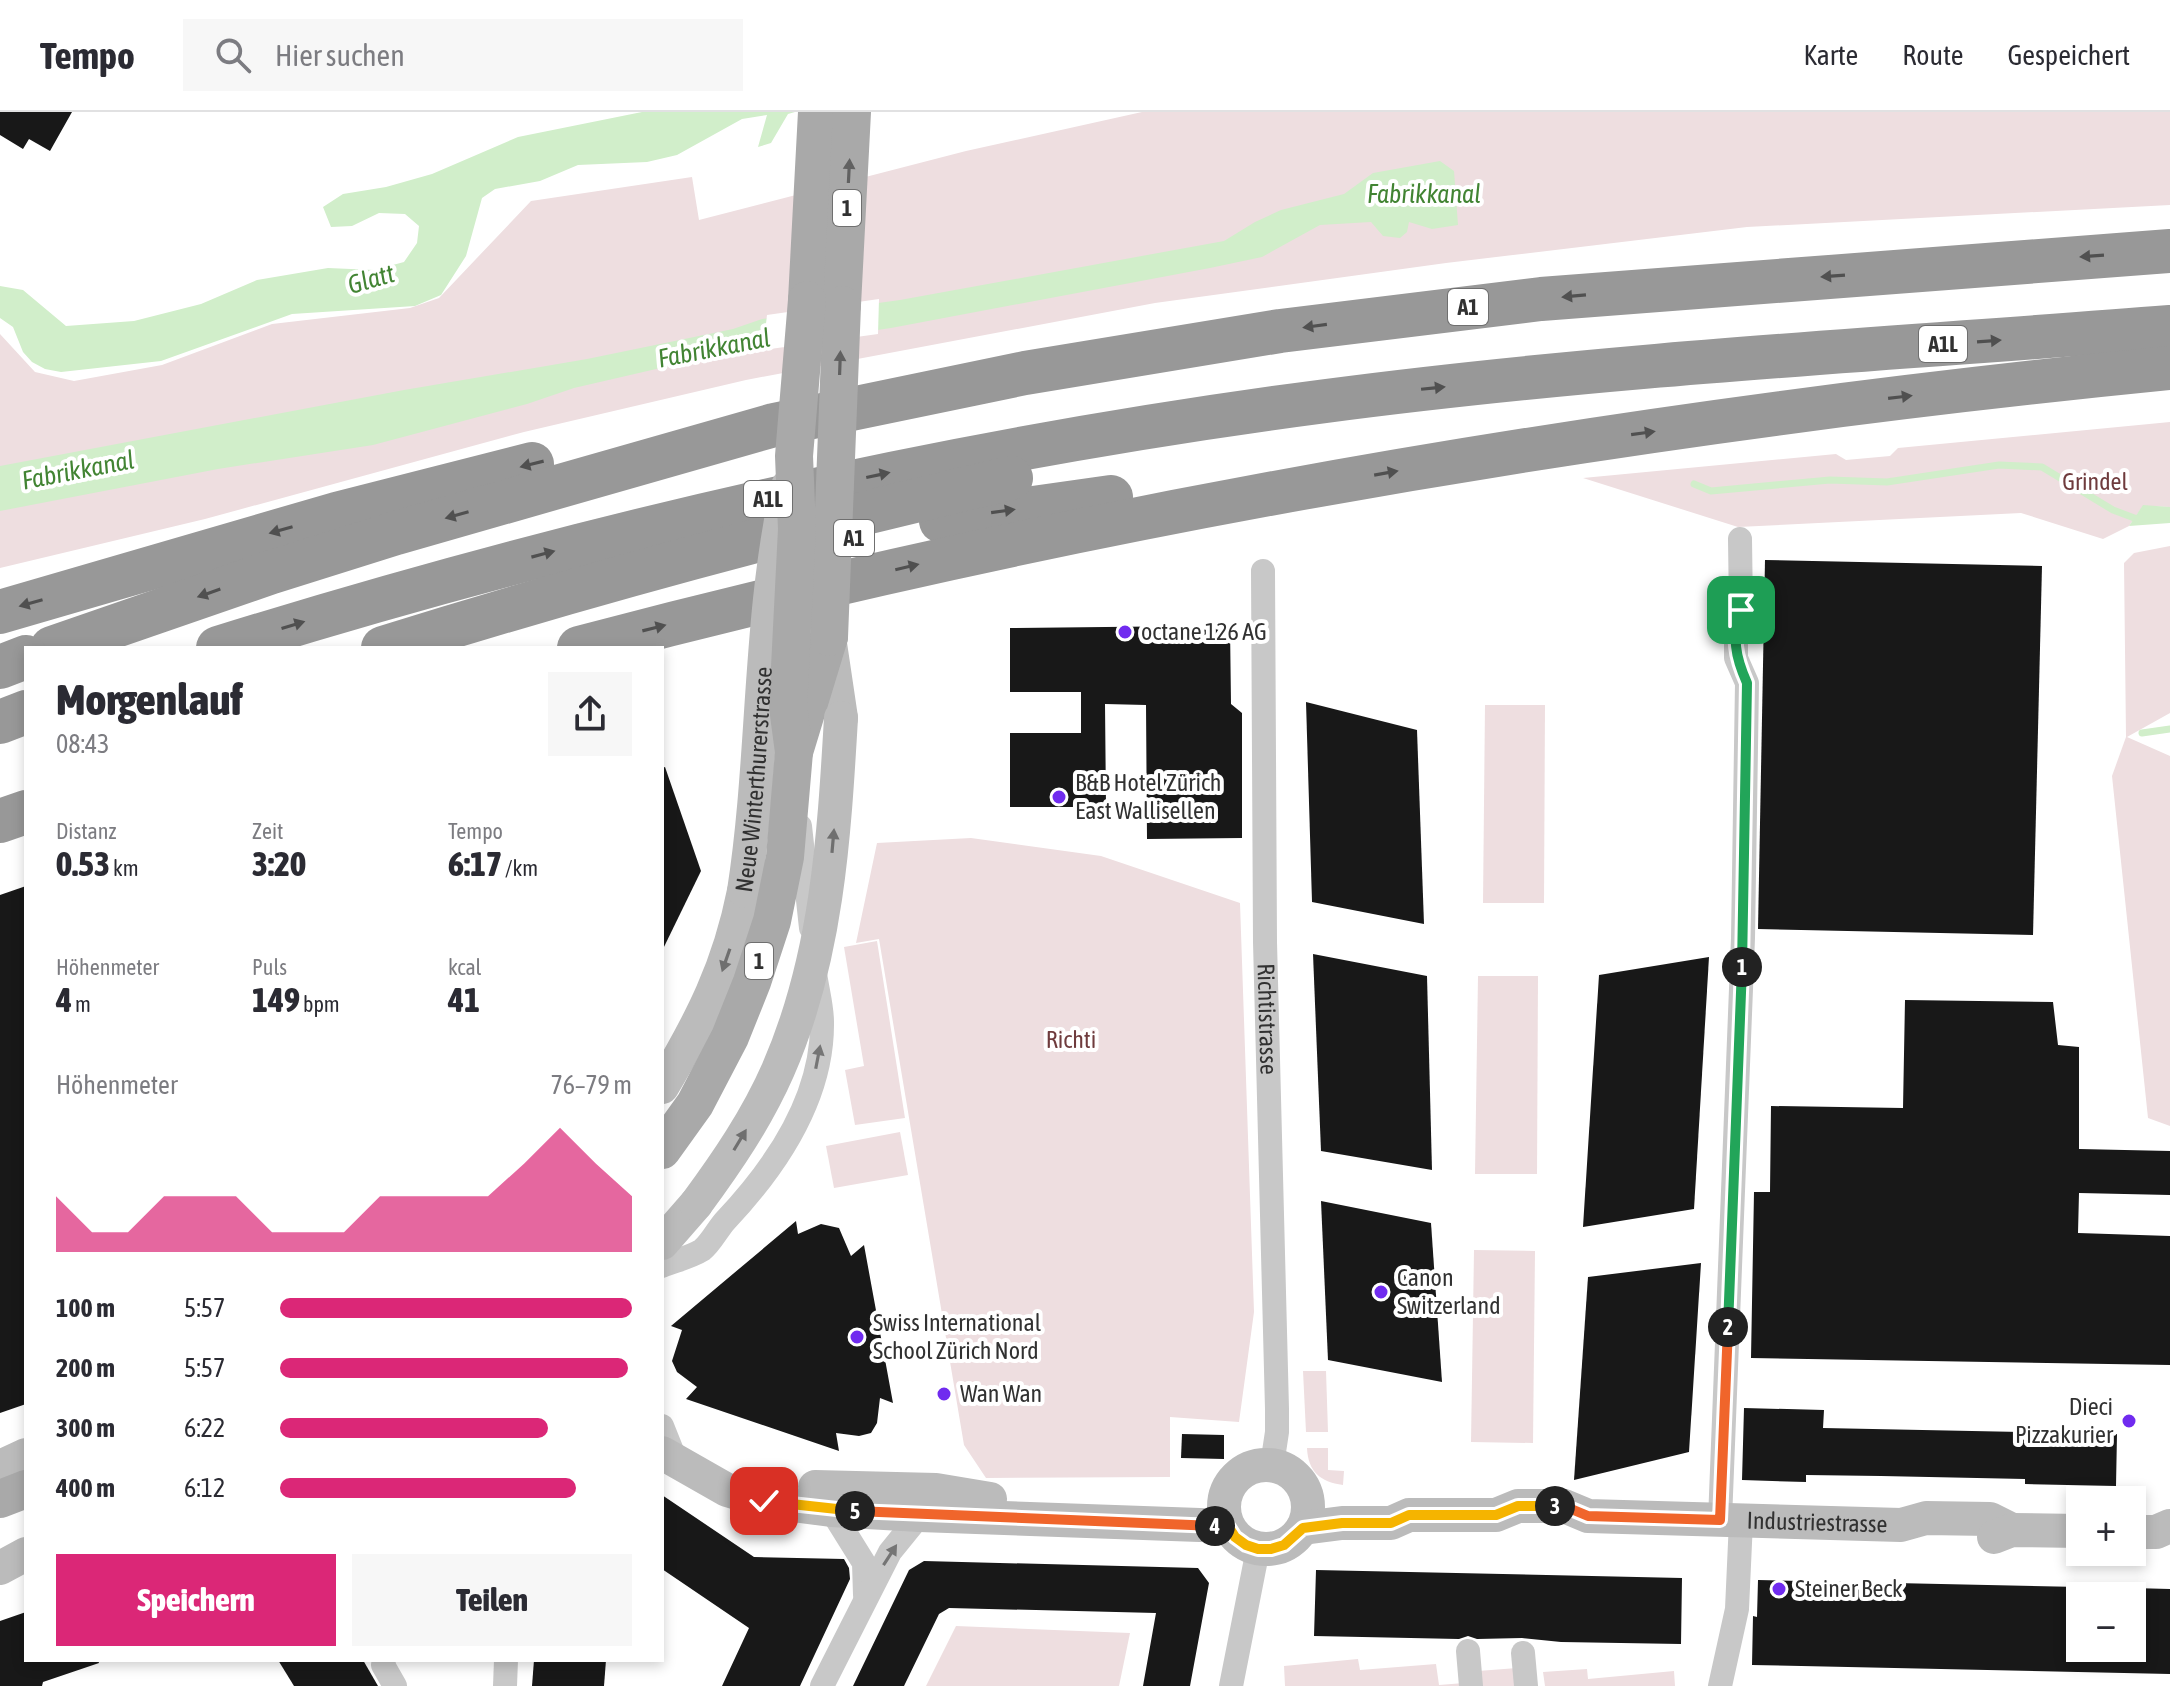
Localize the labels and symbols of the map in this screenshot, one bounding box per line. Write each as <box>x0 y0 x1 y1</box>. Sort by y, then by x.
one-way arrow <box>843 158 856 183</box>
water label: Fabrikkanal <box>1367 179 1481 209</box>
road number: 1 <box>833 190 861 226</box>
one-way arrow <box>2079 250 2104 263</box>
water label: Glatt <box>344 258 398 300</box>
one-way arrow <box>1820 270 1845 283</box>
road number: A1 <box>1448 289 1488 325</box>
one-way arrow <box>1561 290 1586 303</box>
one-way arrow <box>1303 320 1328 333</box>
water label: Fabrikkanal <box>655 322 773 374</box>
road number: A1L <box>1919 326 1967 362</box>
one-way arrow <box>1977 334 2002 347</box>
one-way arrow <box>833 350 846 375</box>
one-way arrow <box>1421 381 1446 394</box>
one-way arrow <box>1888 390 1913 403</box>
one-way arrow <box>1630 426 1655 439</box>
water label: Fabrikkanal <box>19 444 137 496</box>
one-way arrow <box>519 458 544 470</box>
one-way arrow <box>1374 467 1399 479</box>
one-way arrow <box>866 468 891 481</box>
park label: Grindel <box>2062 468 2128 495</box>
road number: A1L <box>744 481 792 517</box>
one-way arrow <box>991 504 1016 517</box>
one-way arrow <box>444 510 469 522</box>
road number: A1 <box>834 520 874 556</box>
one-way arrow <box>268 524 292 537</box>
one-way arrow <box>531 548 556 560</box>
one-way arrow <box>895 561 920 573</box>
pin <box>1707 576 1775 644</box>
one-way arrow <box>196 588 220 600</box>
one-way arrow <box>19 597 43 610</box>
one-way arrow <box>282 618 306 631</box>
place label: octane 126 AG <box>1141 618 1267 645</box>
one-way arrow <box>642 622 667 634</box>
marker: octane 126 AG <box>1116 623 1134 641</box>
street label: Neue Winterthurerstrasse <box>730 666 777 894</box>
place label: B&B Hotel Zürich East Wallisellen <box>1075 769 1221 824</box>
marker: B&B Hotel Zürich East Wallisellen <box>1050 788 1068 806</box>
one-way arrow <box>826 829 839 854</box>
road number: 1 <box>745 943 773 979</box>
pin: 1 <box>1722 947 1762 987</box>
one-way arrow <box>719 949 731 973</box>
street label: Richtistrasse <box>1253 963 1282 1075</box>
park label: Richti <box>1046 1026 1096 1053</box>
one-way arrow <box>812 1045 824 1070</box>
one-way arrow <box>733 1129 747 1151</box>
place label: Canon Switzerland <box>1397 1264 1501 1319</box>
marker: Canon Switzerland <box>1372 1283 1390 1301</box>
pin: 2 <box>1708 1307 1748 1347</box>
place label: Swiss International School Zürich Nord <box>873 1309 1042 1364</box>
marker: Swiss International School Zürich Nord <box>848 1328 866 1346</box>
place label: Wan Wan <box>960 1380 1042 1407</box>
marker: Wan Wan <box>935 1385 953 1403</box>
place label: Dieci Pizzakurier <box>2015 1393 2114 1448</box>
marker: Dieci Pizzakurier <box>2120 1412 2138 1430</box>
pin <box>730 1467 798 1535</box>
pin: 3 <box>1535 1486 1575 1526</box>
pin: 5 <box>835 1491 875 1531</box>
pin: 4 <box>1195 1506 1235 1546</box>
street label: Industriestrasse <box>1746 1507 1888 1538</box>
one-way arrow <box>882 1544 897 1565</box>
place label: Steiner Beck <box>1795 1575 1903 1602</box>
marker: Steiner Beck <box>1770 1580 1788 1598</box>

